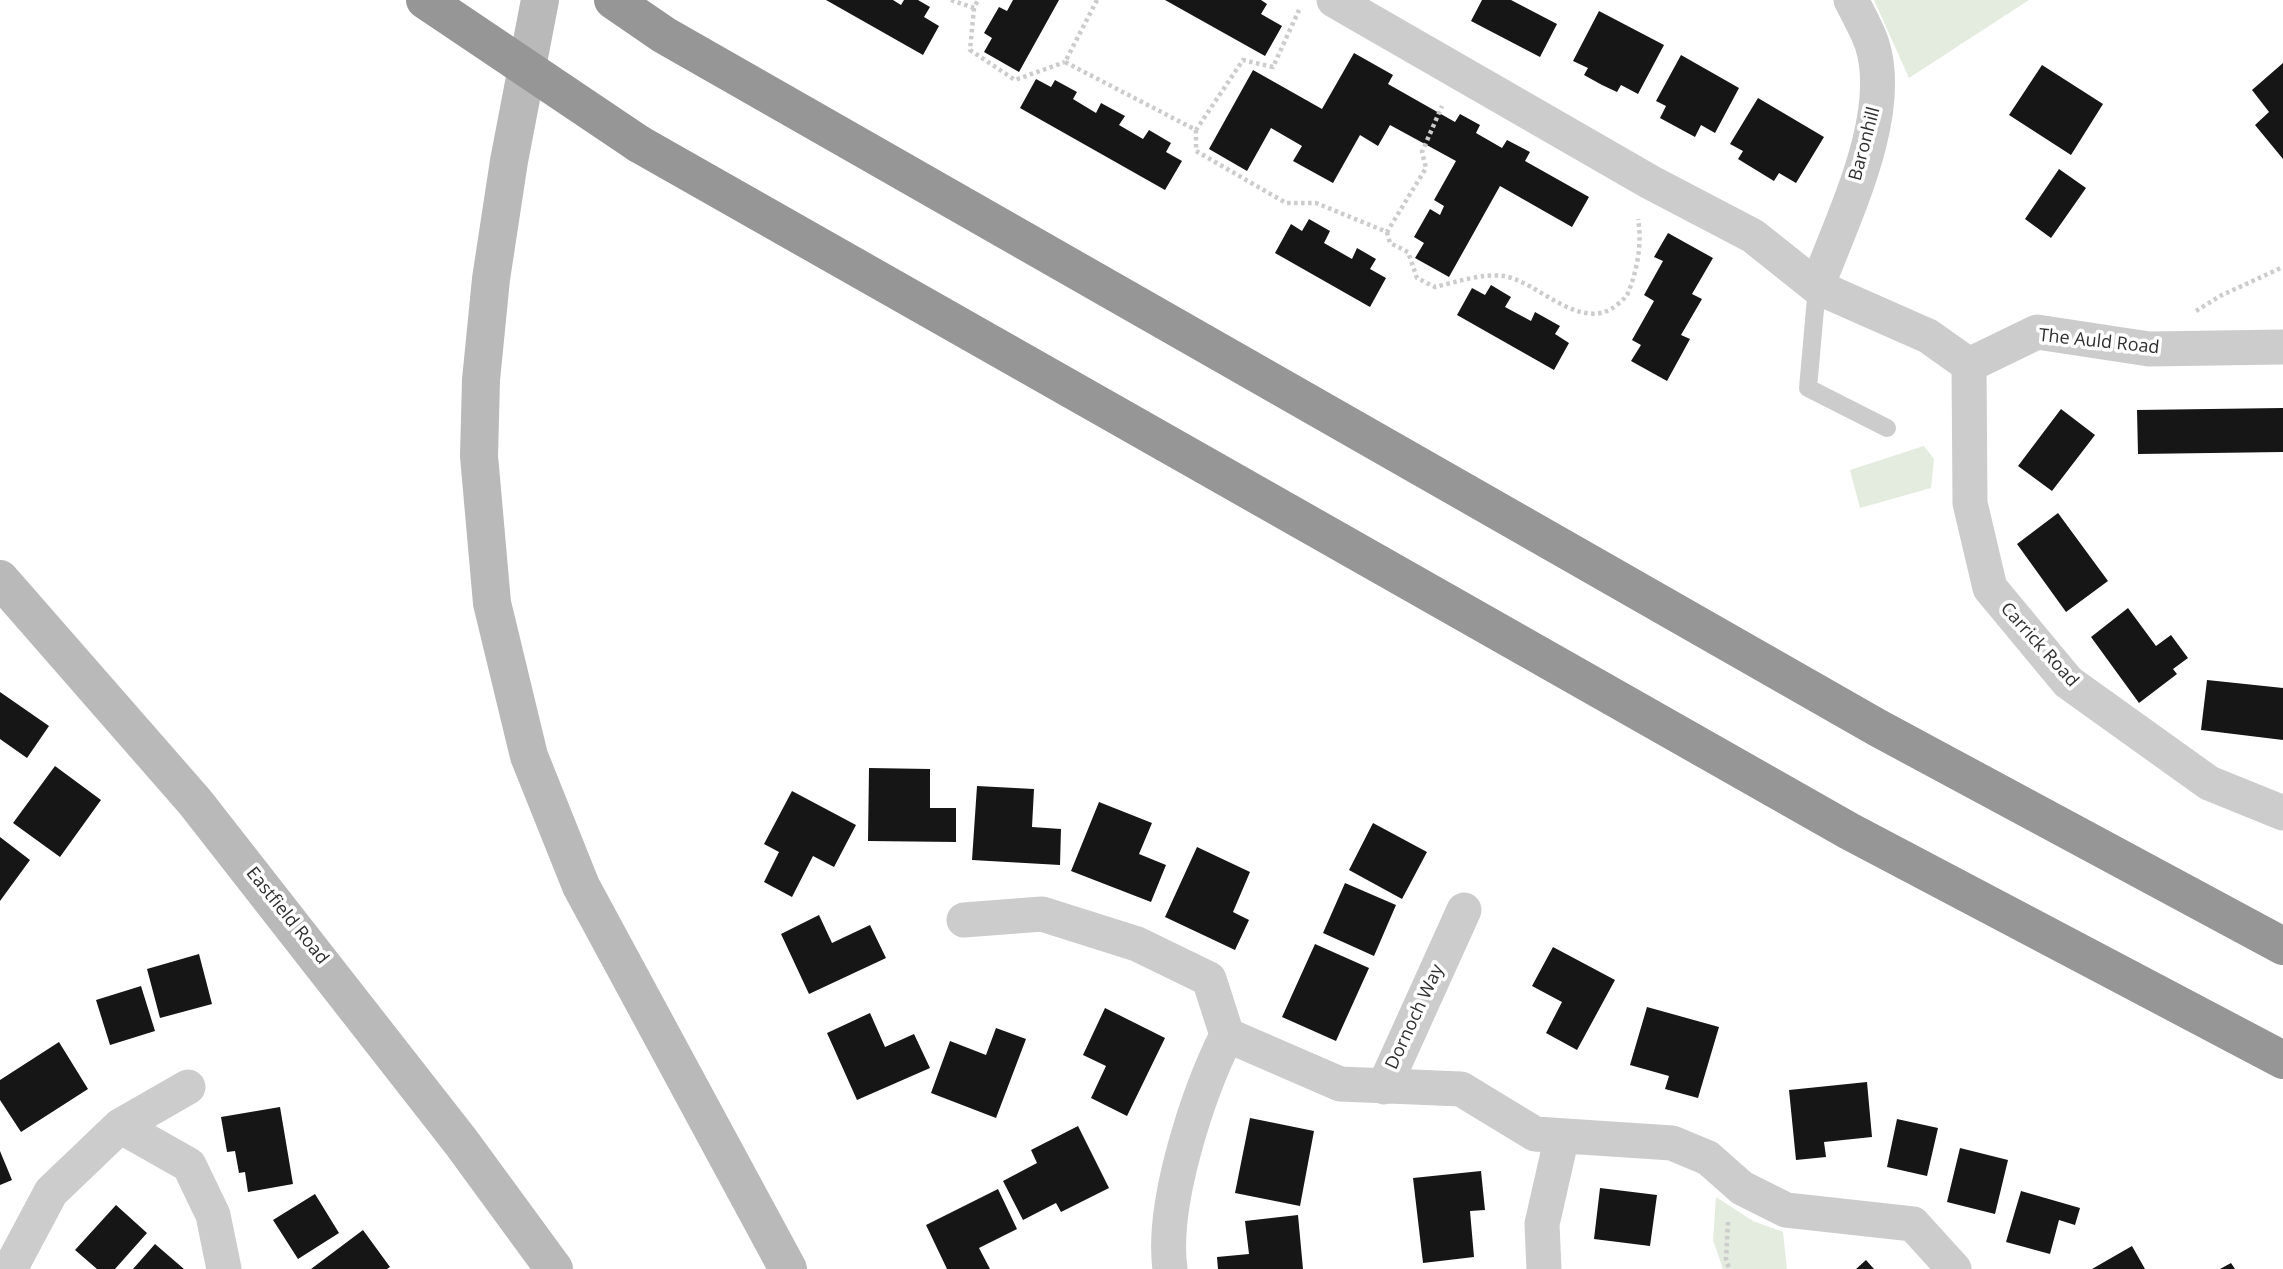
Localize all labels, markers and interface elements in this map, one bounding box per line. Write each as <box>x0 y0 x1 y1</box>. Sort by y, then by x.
street label: Baronhill <box>1845 105 1885 183</box>
street label: The Auld Road <box>2038 325 2160 359</box>
street label: Carrick Road <box>1995 598 2083 692</box>
street label: Eastfield Road <box>241 863 333 969</box>
street label: Dornoch Way <box>1381 961 1449 1073</box>

